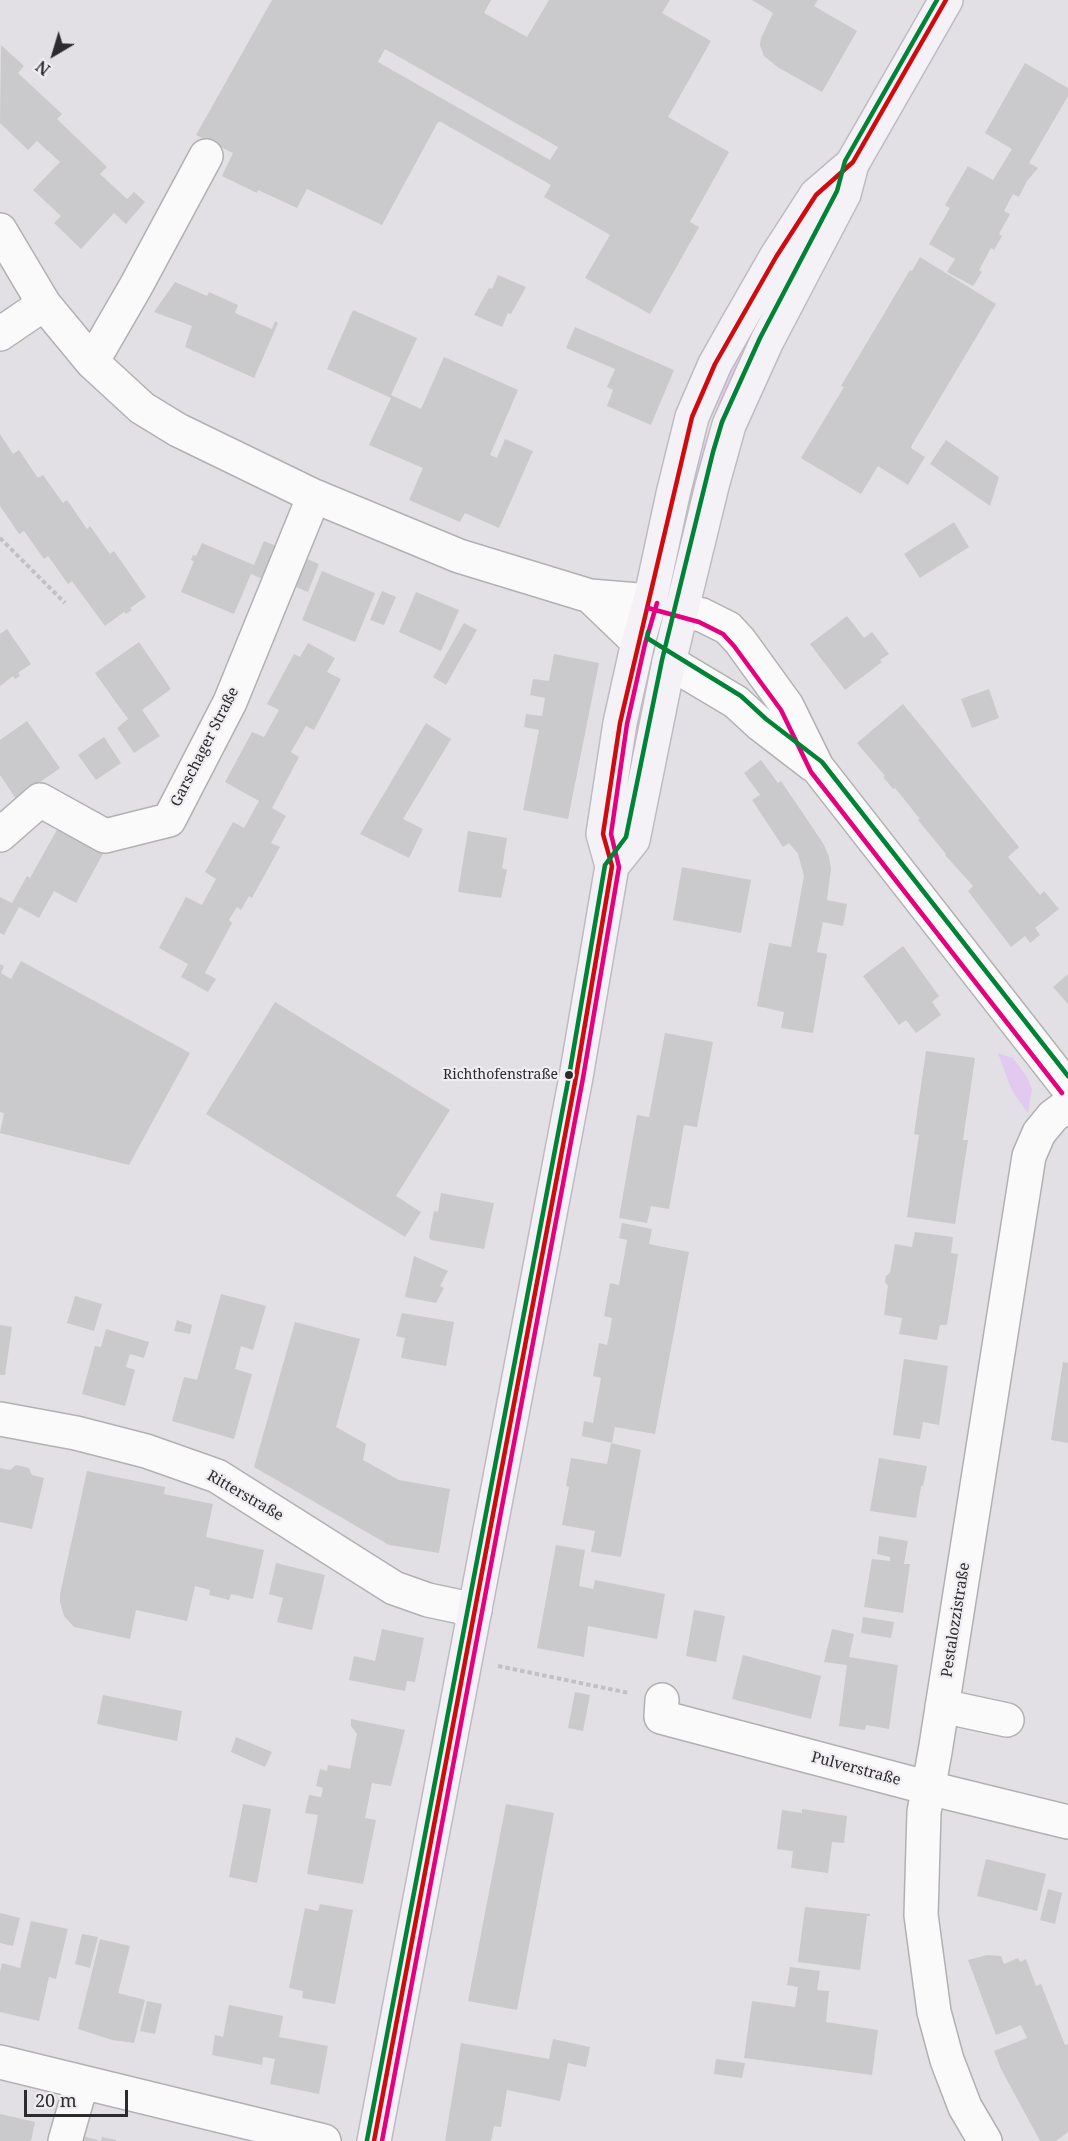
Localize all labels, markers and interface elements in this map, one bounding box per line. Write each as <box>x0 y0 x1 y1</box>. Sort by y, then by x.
north arrow <box>24 24 84 84</box>
text: N <box>31 56 55 81</box>
street label: Garschager Straße <box>167 684 243 810</box>
place label: Richthofenstraße <box>443 1067 558 1083</box>
marker: Richthofenstraße <box>563 1069 575 1081</box>
street label: Ritterstraße <box>204 1467 286 1525</box>
street label: Pestalozzistraße <box>938 1561 974 1679</box>
street label: Pulverstraße <box>809 1748 903 1790</box>
scale bar <box>27 2078 130 2116</box>
text: 20 m <box>35 2088 77 2112</box>

